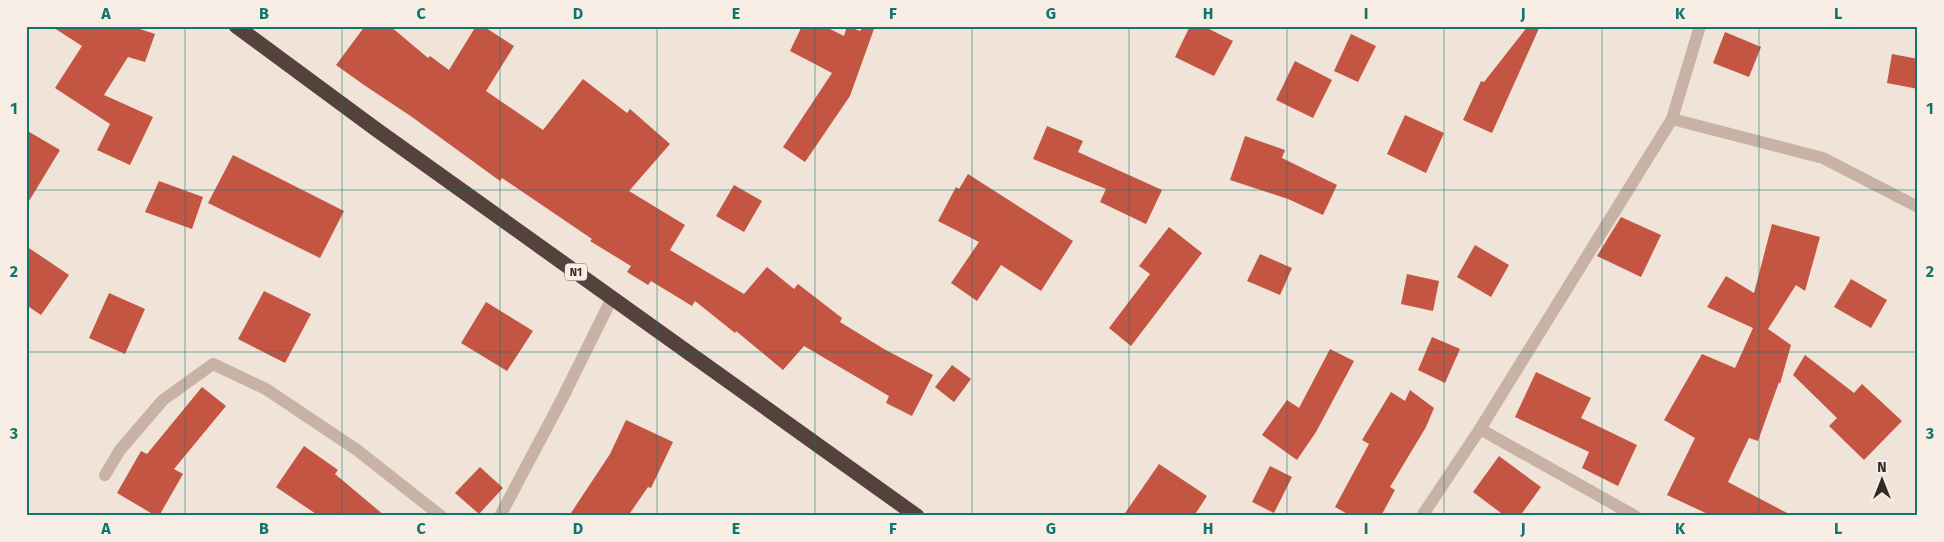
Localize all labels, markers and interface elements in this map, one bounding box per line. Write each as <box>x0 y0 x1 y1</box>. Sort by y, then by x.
text: A <box>100 4 111 23</box>
text: B <box>259 4 269 23</box>
text: C <box>416 4 426 23</box>
text: D <box>573 4 583 23</box>
text: E <box>732 4 740 23</box>
text: F <box>889 4 897 23</box>
text: G <box>1046 4 1056 23</box>
text: H <box>1203 4 1213 23</box>
text: I <box>1364 4 1368 23</box>
text: J <box>1519 4 1526 23</box>
text: K <box>1675 4 1686 23</box>
text: L <box>1834 4 1842 23</box>
text: 1 <box>10 99 18 118</box>
text: 1 <box>1926 99 1934 118</box>
text: 2 <box>10 262 18 281</box>
text: 2 <box>1926 262 1934 281</box>
road number: N1 <box>565 264 587 280</box>
text: 3 <box>9 424 18 443</box>
text: 3 <box>1925 424 1934 443</box>
north arrow <box>1856 454 1906 504</box>
text: N <box>1877 459 1887 476</box>
text: A <box>100 519 111 538</box>
text: B <box>259 519 269 538</box>
text: C <box>416 519 426 538</box>
text: D <box>573 519 583 538</box>
text: E <box>732 519 740 538</box>
text: F <box>889 519 897 538</box>
text: G <box>1046 519 1056 538</box>
text: H <box>1203 519 1213 538</box>
text: I <box>1364 519 1368 538</box>
text: J <box>1519 519 1526 538</box>
text: K <box>1675 519 1686 538</box>
text: L <box>1834 519 1842 538</box>

